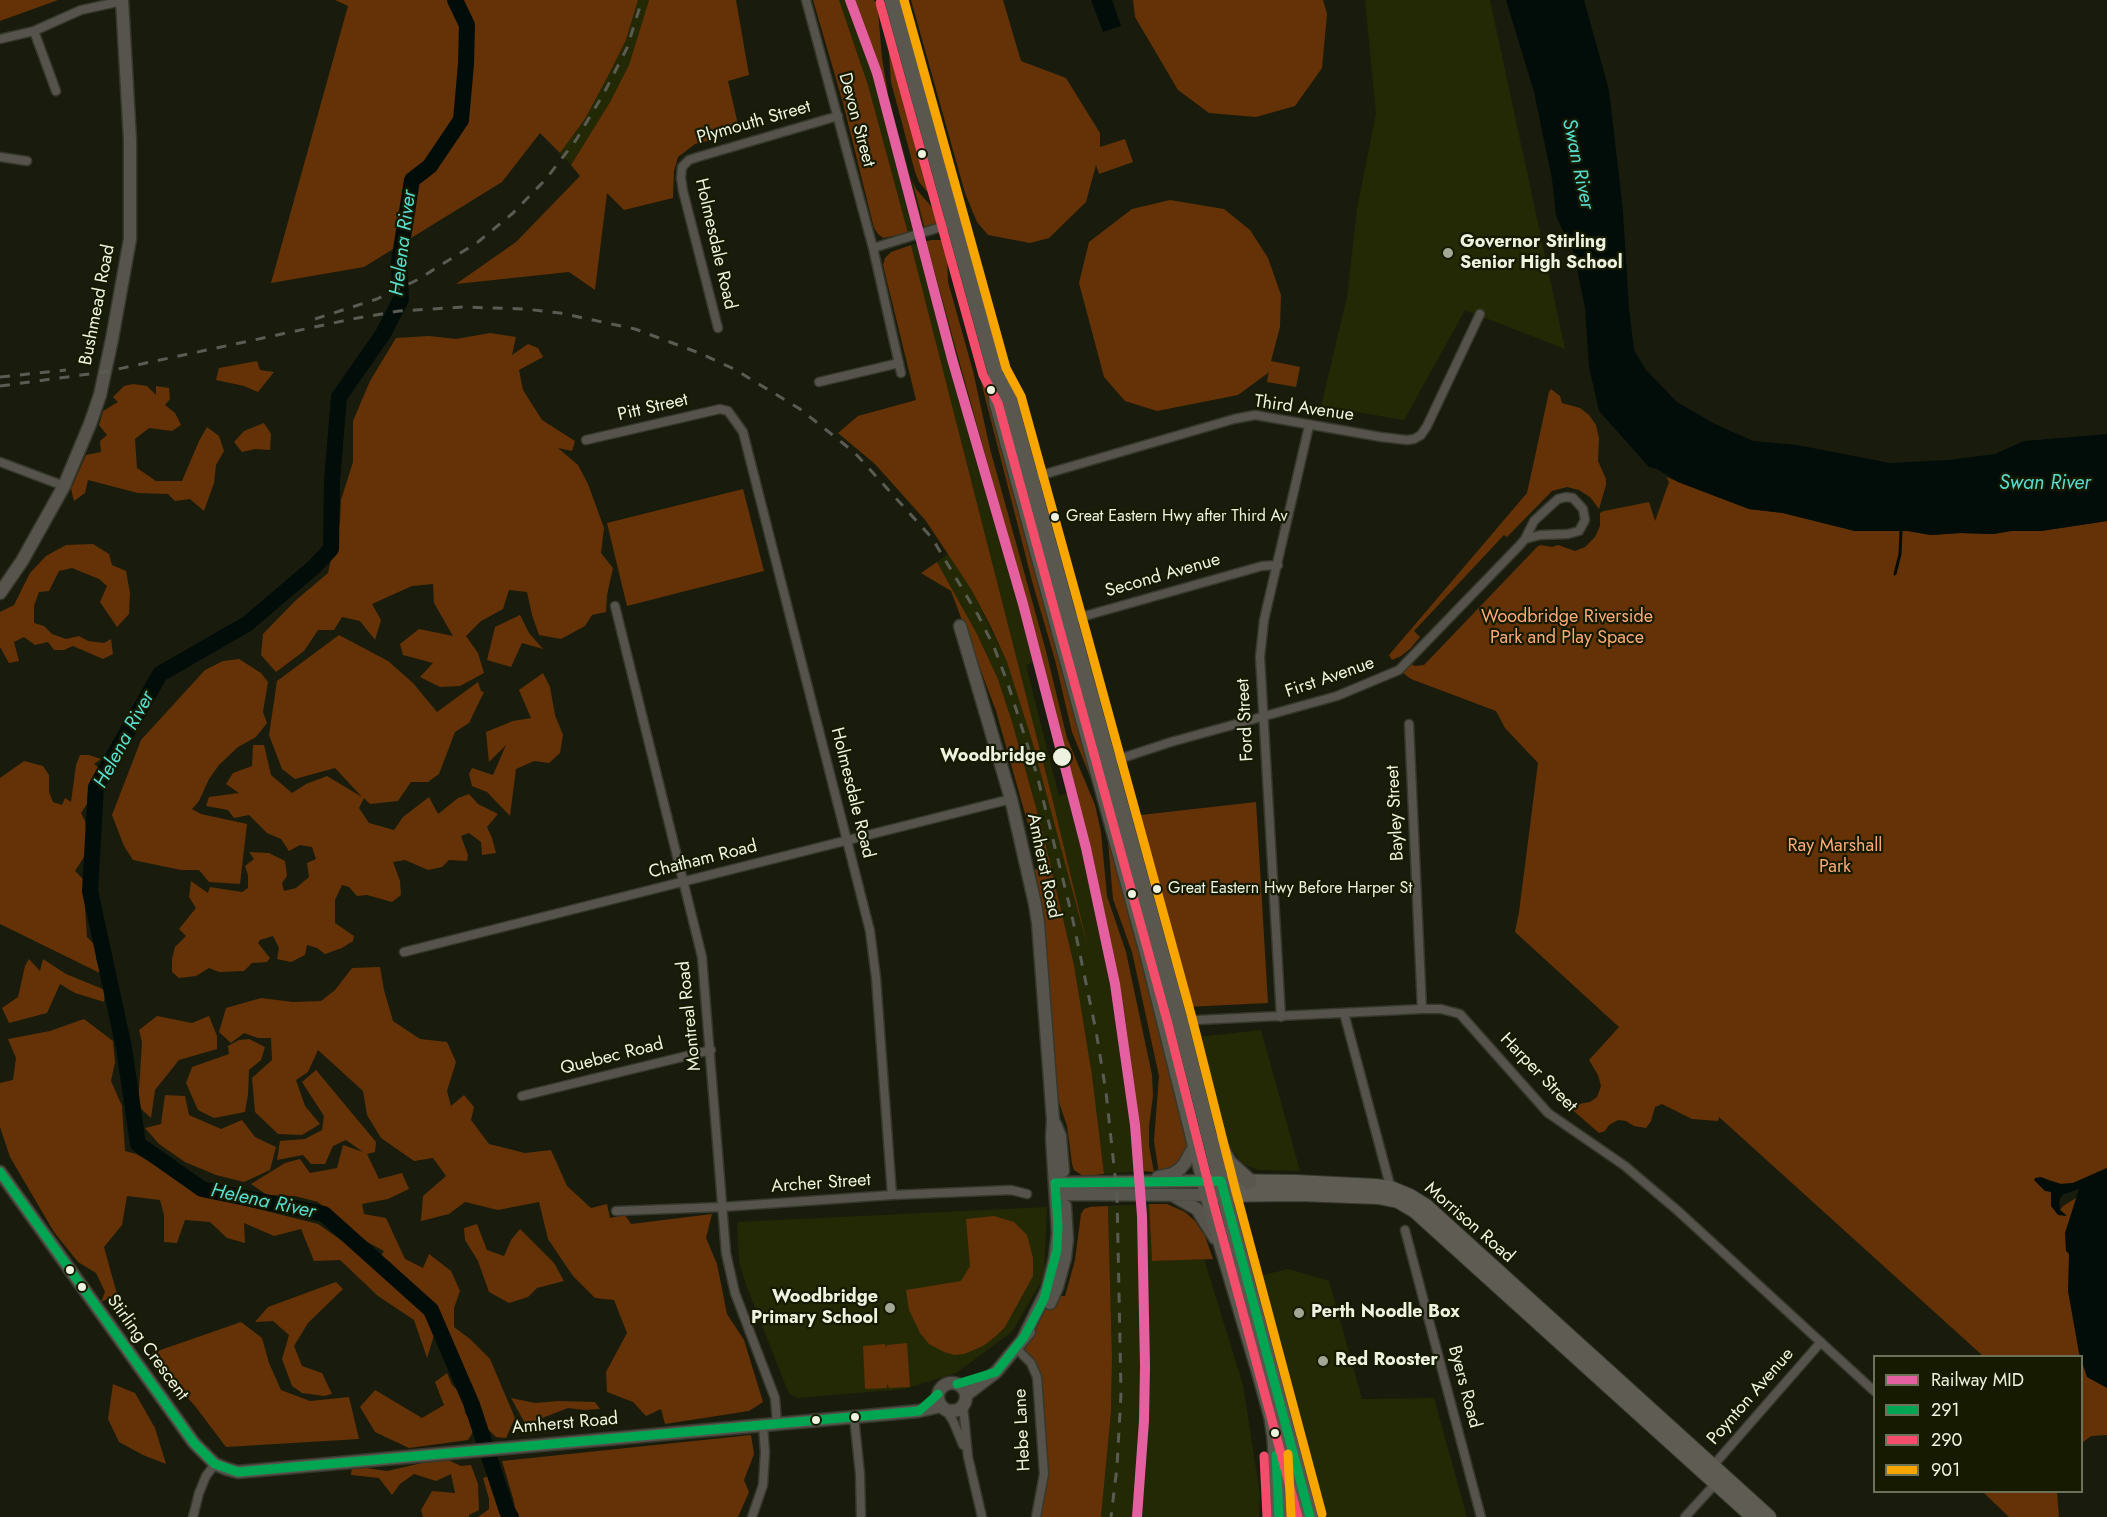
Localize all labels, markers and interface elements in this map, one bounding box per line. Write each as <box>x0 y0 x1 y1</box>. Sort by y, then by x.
street label: Devon Street <box>833 71 879 169</box>
street label: Plymouth Street <box>695 96 813 150</box>
water label: Swan River <box>1556 117 1598 211</box>
unlabelled marker <box>916 148 928 160</box>
street label: Holmesdale Road <box>689 176 741 312</box>
water label: Helena River <box>386 189 422 297</box>
place label: Governor Stirling Senior High School <box>1460 232 1623 274</box>
street label: Bushmead Road <box>76 243 120 367</box>
marker: Governor Stirling Senior High School <box>1441 246 1455 260</box>
unlabelled marker <box>985 384 997 396</box>
street label: Pitt Street <box>616 389 690 427</box>
street label: Third Avenue <box>1253 391 1355 427</box>
water label: Swan River <box>1999 472 2091 496</box>
place label: Great Eastern Hwy after Third Av <box>1066 507 1287 527</box>
marker: Great Eastern Hwy after Third Av <box>1049 511 1061 523</box>
street label: Second Avenue <box>1103 549 1223 603</box>
park label: Woodbridge Riverside Park and Play Space <box>1481 607 1653 650</box>
street label: First Avenue <box>1283 653 1377 703</box>
street label: Ford Street <box>1233 678 1259 762</box>
water label: Helena River <box>89 687 161 793</box>
street label: Holmesdale Road <box>825 725 879 861</box>
place label: Woodbridge <box>940 746 1046 768</box>
marker: Woodbridge <box>1051 746 1073 768</box>
street label: Bayley Street <box>1383 765 1409 861</box>
street label: Amherst Road <box>1021 812 1065 920</box>
street label: Chatham Road <box>646 836 760 884</box>
park label: Ray Marshall Park <box>1787 836 1883 878</box>
place label: Great Eastern Hwy Before Harper St <box>1168 879 1412 899</box>
marker: Great Eastern Hwy Before Harper St <box>1151 883 1163 895</box>
unlabelled marker <box>1126 888 1138 900</box>
street label: Montreal Road <box>673 960 707 1072</box>
street label: Harper Street <box>1495 1029 1581 1117</box>
street label: Quebec Road <box>558 1034 666 1080</box>
street label: Archer Street <box>771 1170 871 1198</box>
street label: Morrison Road <box>1420 1178 1518 1268</box>
water label: Helena River <box>208 1179 318 1225</box>
unlabelled marker <box>64 1264 76 1276</box>
unlabelled marker <box>76 1281 88 1293</box>
place label: Woodbridge Primary School <box>751 1287 878 1330</box>
street label: Stirling Crescent <box>101 1291 193 1405</box>
marker: Woodbridge Primary School <box>883 1301 897 1315</box>
place label: Perth Noodle Box <box>1311 1302 1460 1324</box>
marker: Perth Noodle Box <box>1292 1306 1306 1320</box>
street label: Byers Road <box>1443 1343 1485 1431</box>
street label: Poynton Avenue <box>1703 1344 1799 1450</box>
place label: Red Rooster <box>1335 1350 1438 1372</box>
marker: Red Rooster <box>1316 1354 1330 1368</box>
legend <box>1873 1355 2083 1493</box>
text: Railway MID <box>1931 1367 2024 1393</box>
street label: Hebe Lane <box>1010 1388 1036 1472</box>
text: 291 <box>1931 1397 1960 1423</box>
street label: Amherst Road <box>511 1409 619 1439</box>
unlabelled marker <box>849 1411 861 1423</box>
unlabelled marker <box>810 1414 822 1426</box>
unlabelled marker <box>1269 1427 1281 1439</box>
text: 290 <box>1931 1427 1962 1453</box>
text: 901 <box>1931 1457 1960 1483</box>

